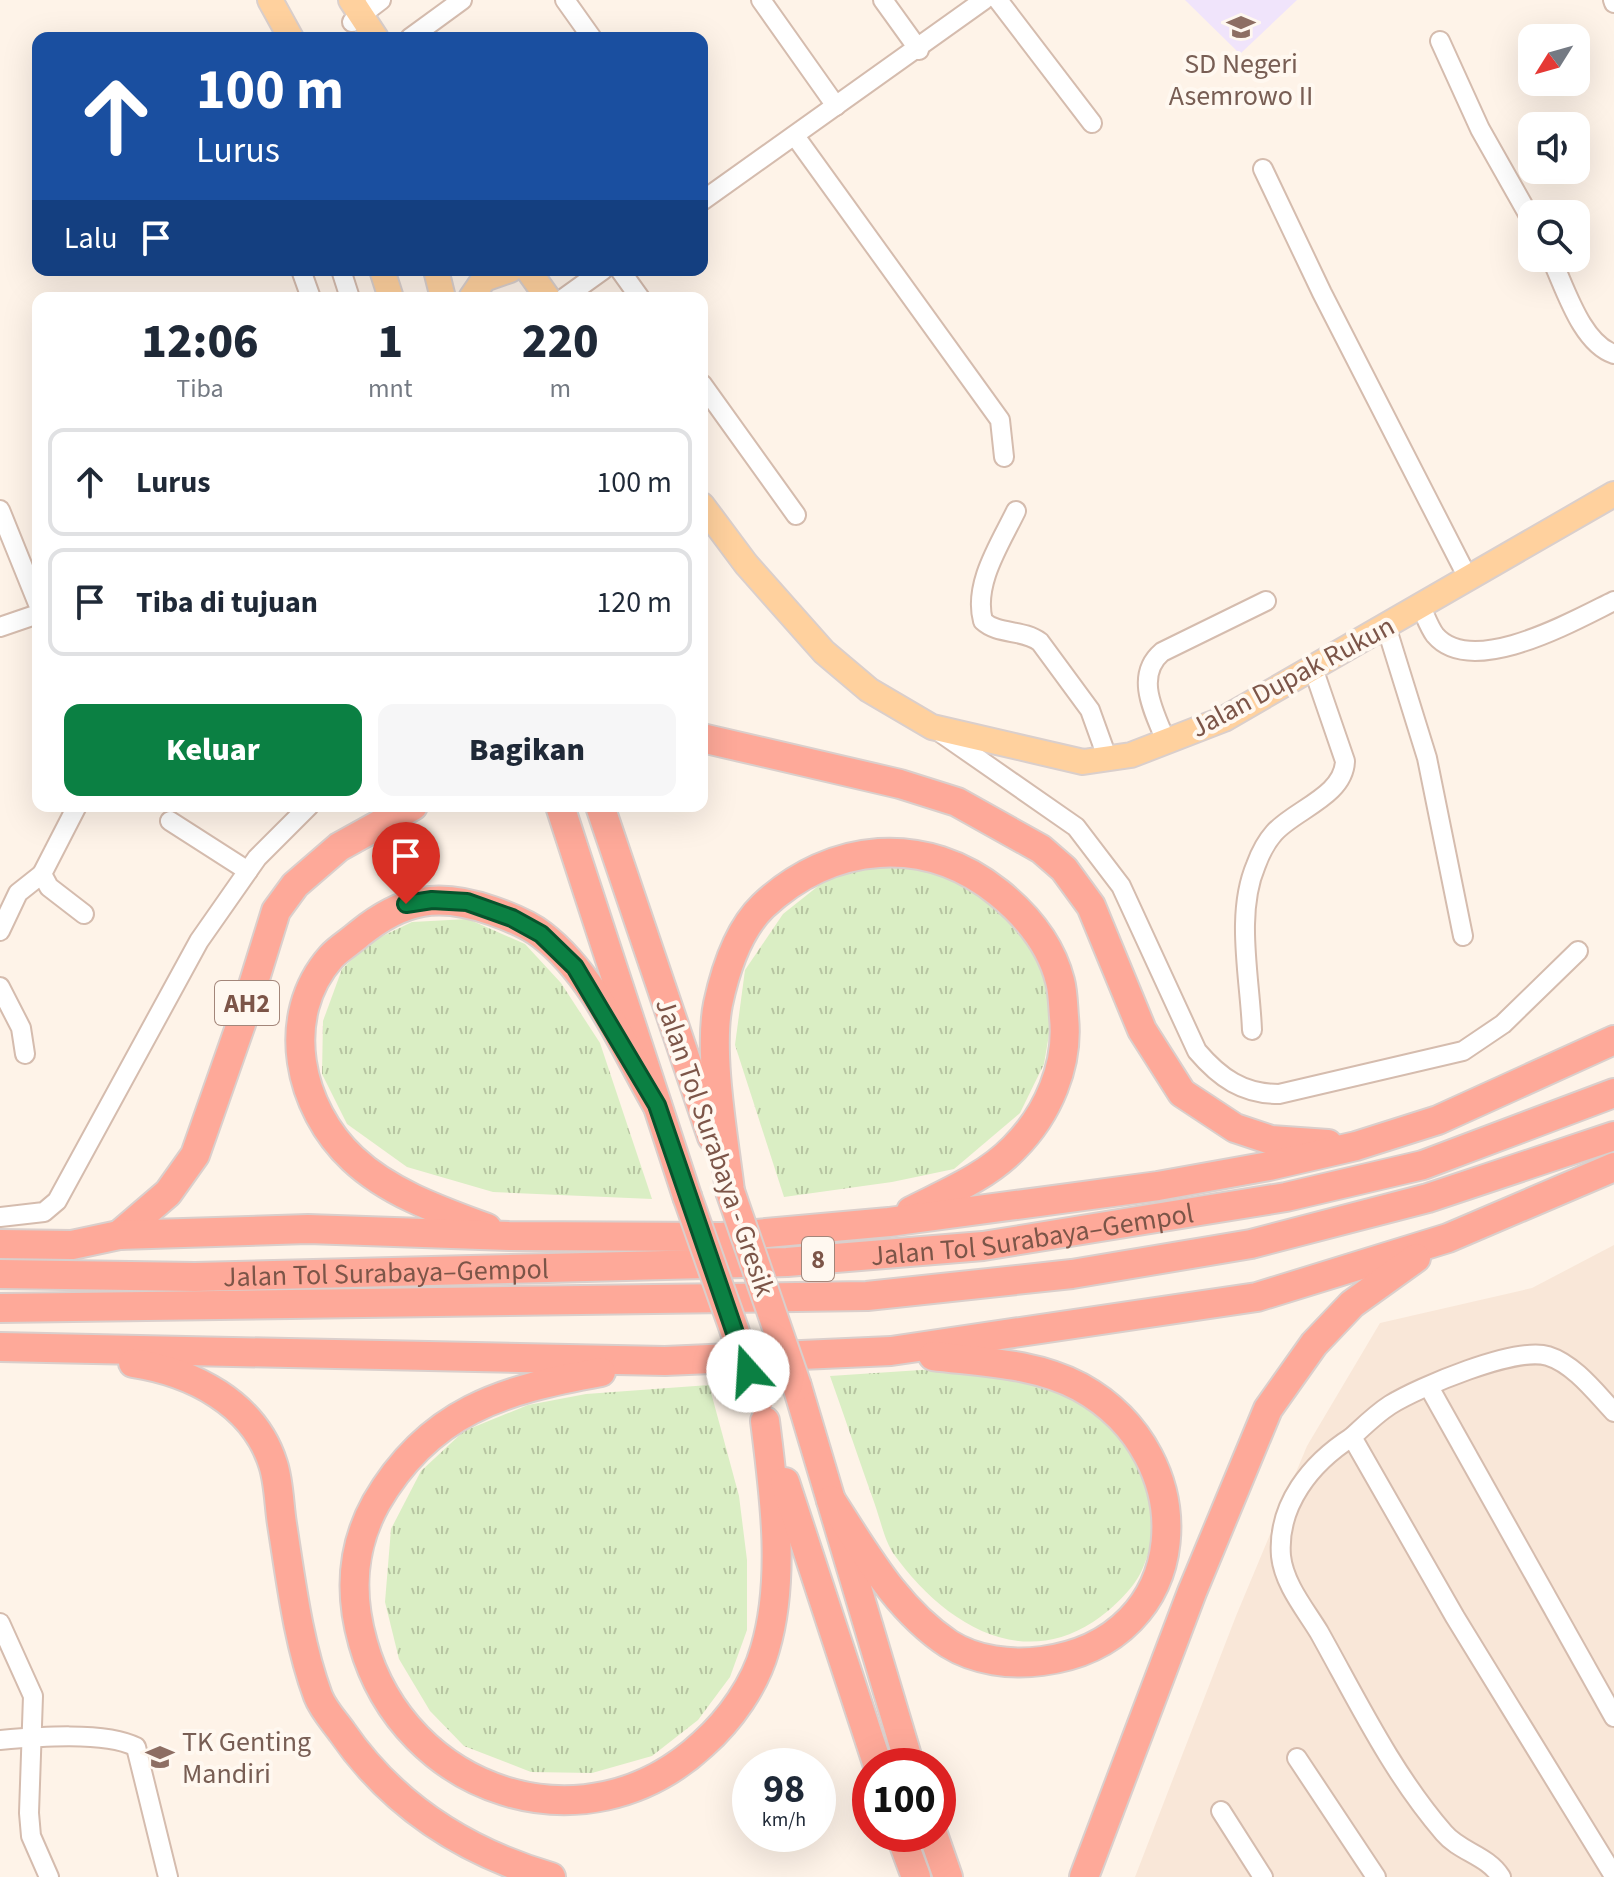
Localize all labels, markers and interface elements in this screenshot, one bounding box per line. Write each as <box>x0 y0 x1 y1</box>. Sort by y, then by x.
school or university icon: SD Negeri Asemrowo II <box>1226 12 1256 42</box>
north arrow <box>1518 24 1590 96</box>
map controls <box>1518 24 1590 272</box>
place label: SD Negeri Asemrowo II <box>1169 44 1313 116</box>
text: 100 m <box>196 51 344 130</box>
icon: ahead <box>64 64 168 168</box>
button: sound <box>1518 112 1590 184</box>
text: Lurus <box>196 125 280 176</box>
button: search <box>1518 200 1590 272</box>
icon: arrive <box>134 216 178 260</box>
text: Lalu <box>64 217 118 260</box>
text: 12:06 <box>141 308 259 376</box>
text: 1 <box>377 308 403 376</box>
text: 220 <box>522 308 599 376</box>
text: Tiba <box>176 370 224 407</box>
text: mnt <box>368 370 413 407</box>
text: m <box>549 370 571 407</box>
icon: ahead <box>68 460 112 504</box>
text: Lurus <box>136 461 211 504</box>
text: 100 m <box>596 461 672 504</box>
icon: arrive <box>68 580 112 624</box>
text: Tiba di tujuan <box>136 581 318 624</box>
text: 120 m <box>596 581 672 624</box>
street label: Jalan Dupak Rukun <box>1183 606 1402 748</box>
button: Keluar <box>64 704 362 796</box>
button: Bagikan <box>378 704 676 796</box>
pin <box>372 822 440 904</box>
icon: arrive <box>384 834 428 878</box>
road number: AH2 <box>215 981 279 1025</box>
street label: Jalan Tol Surabaya - Gresik <box>645 993 785 1302</box>
street label: Jalan Tol Surabaya–Gempol <box>869 1193 1197 1276</box>
road number: 8 <box>802 1237 834 1281</box>
street label: Jalan Tol Surabaya–Gempol <box>223 1249 549 1297</box>
position arrow <box>706 1329 790 1413</box>
place label: TK Genting Mandiri <box>182 1722 311 1794</box>
school or university icon: TK Genting Mandiri <box>145 1742 175 1772</box>
speed limit sign: 100 <box>852 1748 956 1852</box>
text: 98 <box>763 1761 805 1818</box>
text: km/h <box>762 1806 806 1834</box>

